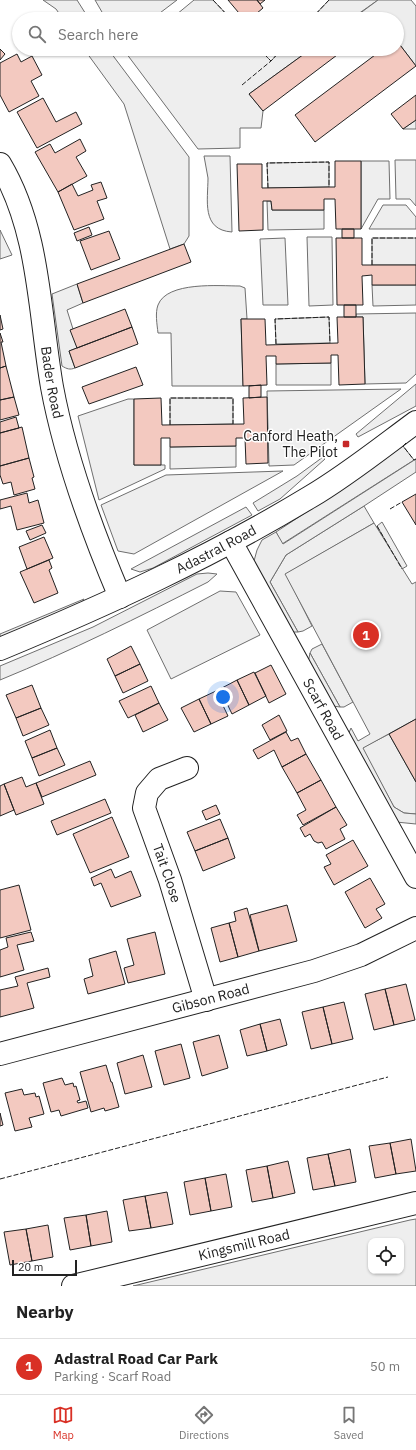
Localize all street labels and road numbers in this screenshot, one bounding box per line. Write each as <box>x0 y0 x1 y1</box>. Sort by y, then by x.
street label: Bader Road <box>37 345 67 420</box>
street label: Adastral Road <box>173 521 259 578</box>
street label: Scarf Road <box>299 675 348 743</box>
street label: Tait Close <box>149 841 185 905</box>
street label: Gibson Road <box>170 979 251 1017</box>
street label: Kingsmill Road <box>197 1225 292 1264</box>

